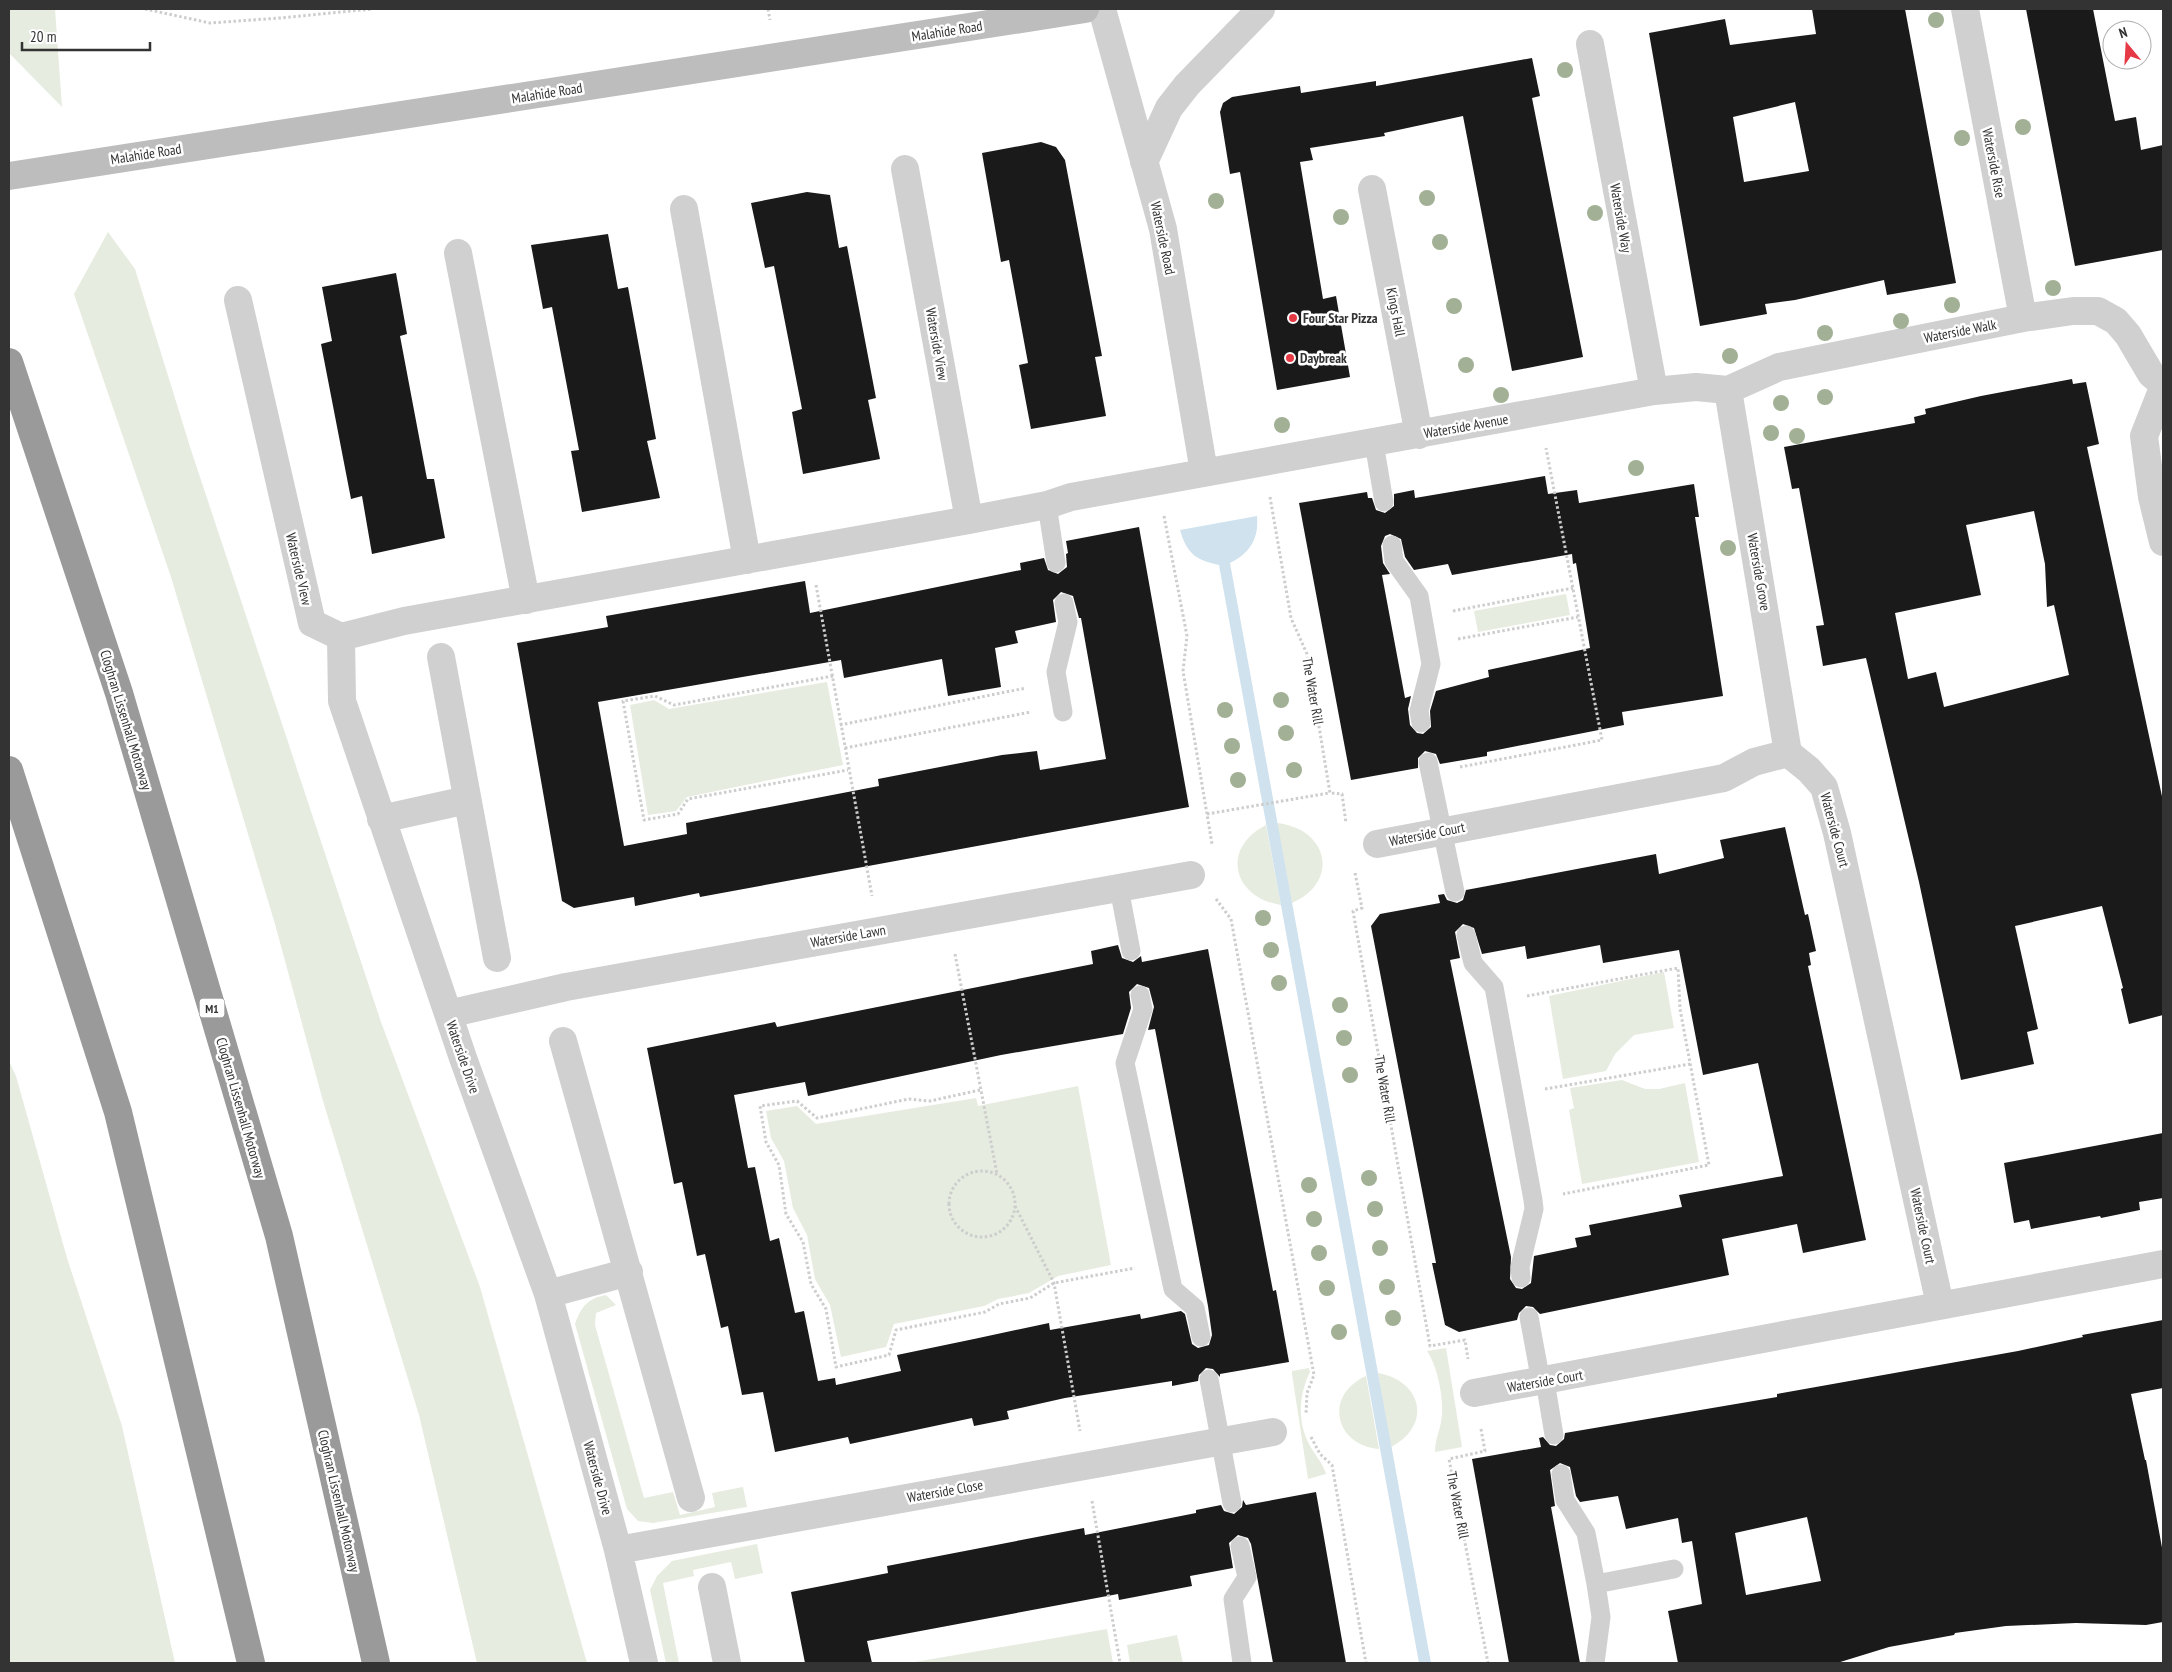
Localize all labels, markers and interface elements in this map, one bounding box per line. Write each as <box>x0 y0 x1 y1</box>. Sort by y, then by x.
street label: Malahide Road <box>910 17 984 45</box>
scale bar <box>22 20 150 52</box>
north arrow <box>2102 20 2152 70</box>
text: N <box>2117 23 2129 42</box>
text: 20 m <box>30 27 56 46</box>
street label: Malahide Road <box>510 79 584 107</box>
street label: Waterside Rise <box>1978 127 2010 200</box>
street label: Malahide Road <box>109 140 183 168</box>
street label: Waterside Way <box>1606 182 1636 255</box>
street label: Waterside Road <box>1146 200 1180 276</box>
street label: Kings Hall <box>1382 286 1410 339</box>
street label: Waterside View <box>922 306 952 383</box>
place label: Four Star Pizza <box>1303 309 1378 327</box>
marker: Four Star Pizza <box>1287 312 1299 324</box>
street label: Waterside Walk <box>1922 315 1998 347</box>
place label: Daybreak <box>1300 349 1347 367</box>
marker: Daybreak <box>1284 352 1296 364</box>
street label: Waterside Avenue <box>1422 410 1510 442</box>
street label: Waterside View <box>282 531 316 608</box>
street label: Waterside Grove <box>1743 532 1775 612</box>
street label: Cloghran Lissenhall Motorway <box>96 648 156 793</box>
street label: The Water Rill <box>1298 656 1328 727</box>
street label: Waterside Court <box>1816 791 1854 869</box>
street label: Waterside Court <box>1388 818 1466 850</box>
street label: Waterside Lawn <box>809 921 887 951</box>
road number: M1 <box>200 998 224 1018</box>
street label: Waterside Drive <box>442 1018 484 1096</box>
street label: Cloghran Lissenhall Motorway <box>212 1035 270 1181</box>
street label: The Water Rill <box>1370 1054 1400 1125</box>
street label: Waterside Court <box>1906 1187 1940 1265</box>
street label: Waterside Court <box>1506 1365 1584 1397</box>
street label: Cloghran Lissenhall Motorway <box>314 1428 364 1575</box>
street label: Waterside Drive <box>579 1439 617 1517</box>
street label: The Water Rill <box>1443 1470 1473 1541</box>
street label: Waterside Close <box>906 1475 985 1507</box>

